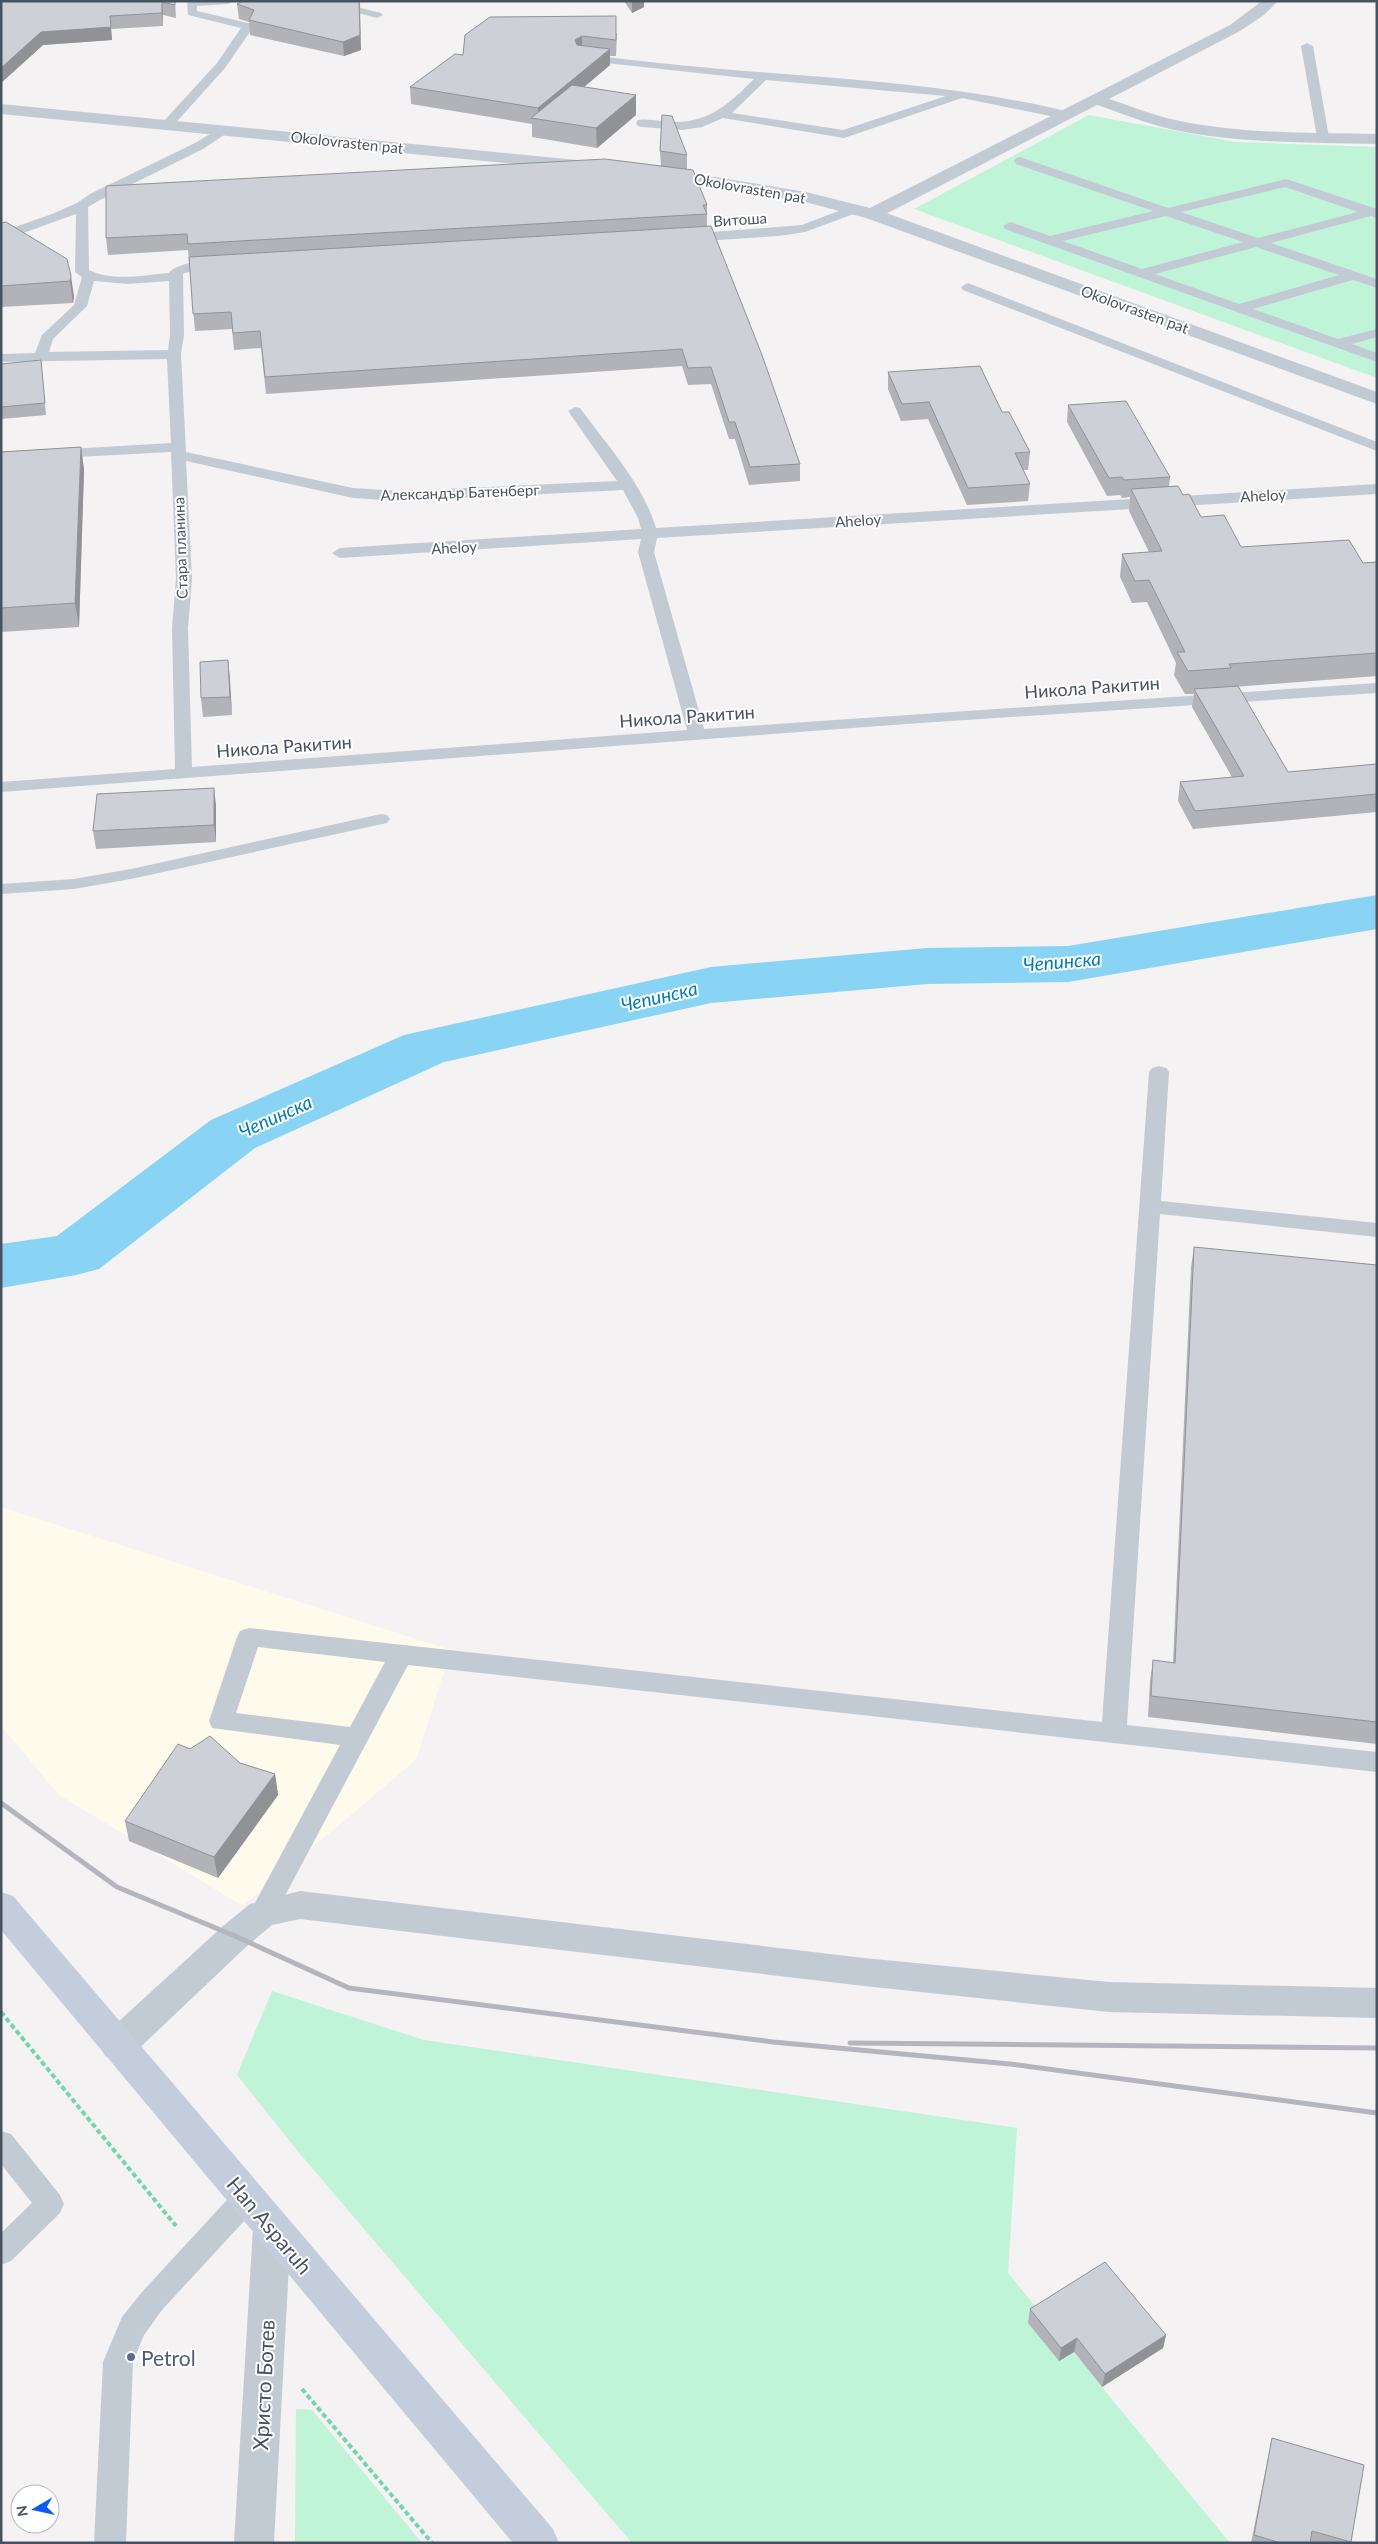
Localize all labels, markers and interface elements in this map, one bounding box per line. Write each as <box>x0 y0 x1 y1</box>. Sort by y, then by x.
street label: Okolovrasten pat <box>290 127 405 157</box>
street label: Okolovrasten pat <box>693 169 808 207</box>
street label: Витоша <box>713 208 767 230</box>
street label: Okolovrasten pat <box>1079 281 1192 337</box>
street label: Александър Батенберг <box>380 480 540 504</box>
street label: Aheloy <box>1240 485 1287 505</box>
street label: Стара планина <box>169 497 191 599</box>
street label: Aheloy <box>834 509 882 531</box>
street label: Aheloy <box>431 537 478 557</box>
street label: Никола Ракитин <box>1024 671 1160 703</box>
street label: Никола Ракитин <box>619 700 755 732</box>
street label: Никола Ракитин <box>216 730 352 762</box>
water label: Чепинска <box>1022 946 1102 976</box>
water label: Чепинска <box>618 976 700 1016</box>
water label: Чепинска <box>235 1090 315 1142</box>
street label: Han Asparuh <box>222 2171 318 2279</box>
street label: Христо Ботев <box>247 2319 279 2451</box>
place label: Petrol <box>141 2345 196 2370</box>
marker: Petrol <box>125 2351 137 2363</box>
north arrow <box>10 2484 60 2534</box>
text: N <box>12 2504 31 2518</box>

